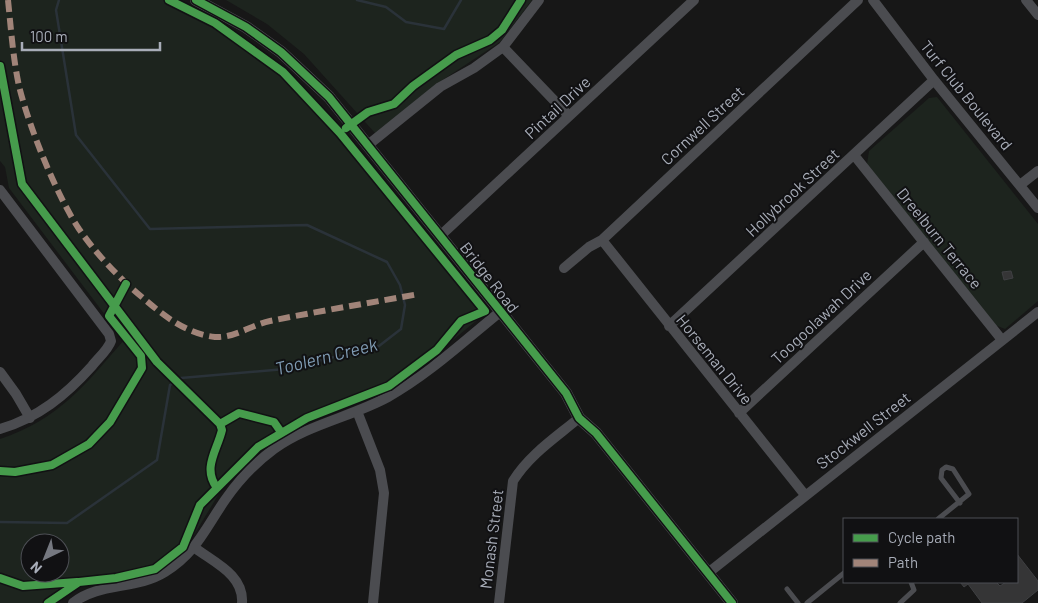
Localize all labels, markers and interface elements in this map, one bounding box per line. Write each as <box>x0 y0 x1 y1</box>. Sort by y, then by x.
scale bar <box>22 20 160 52</box>
text: 100 m <box>30 27 68 45</box>
street label: Turf Club Boulevard <box>917 36 1017 154</box>
street label: Pintail Drive <box>520 72 594 142</box>
street label: Cornwell Street <box>656 82 748 168</box>
street label: Hollybrook Street <box>741 144 843 240</box>
street label: Dreelburn Terrace <box>893 184 987 292</box>
street label: Bridge Road <box>457 238 523 316</box>
street label: Toogoolawah Drive <box>767 265 875 367</box>
street label: Horseman Drive <box>673 310 757 408</box>
water label: Toolern Creek <box>273 333 380 379</box>
street label: Stockwell Street <box>812 387 914 473</box>
street label: Monash Street <box>475 488 507 590</box>
legend <box>843 518 1018 583</box>
text: Cycle path <box>888 528 955 546</box>
north arrow <box>20 533 70 583</box>
text: Path <box>888 553 918 571</box>
text: N <box>27 558 45 577</box>

